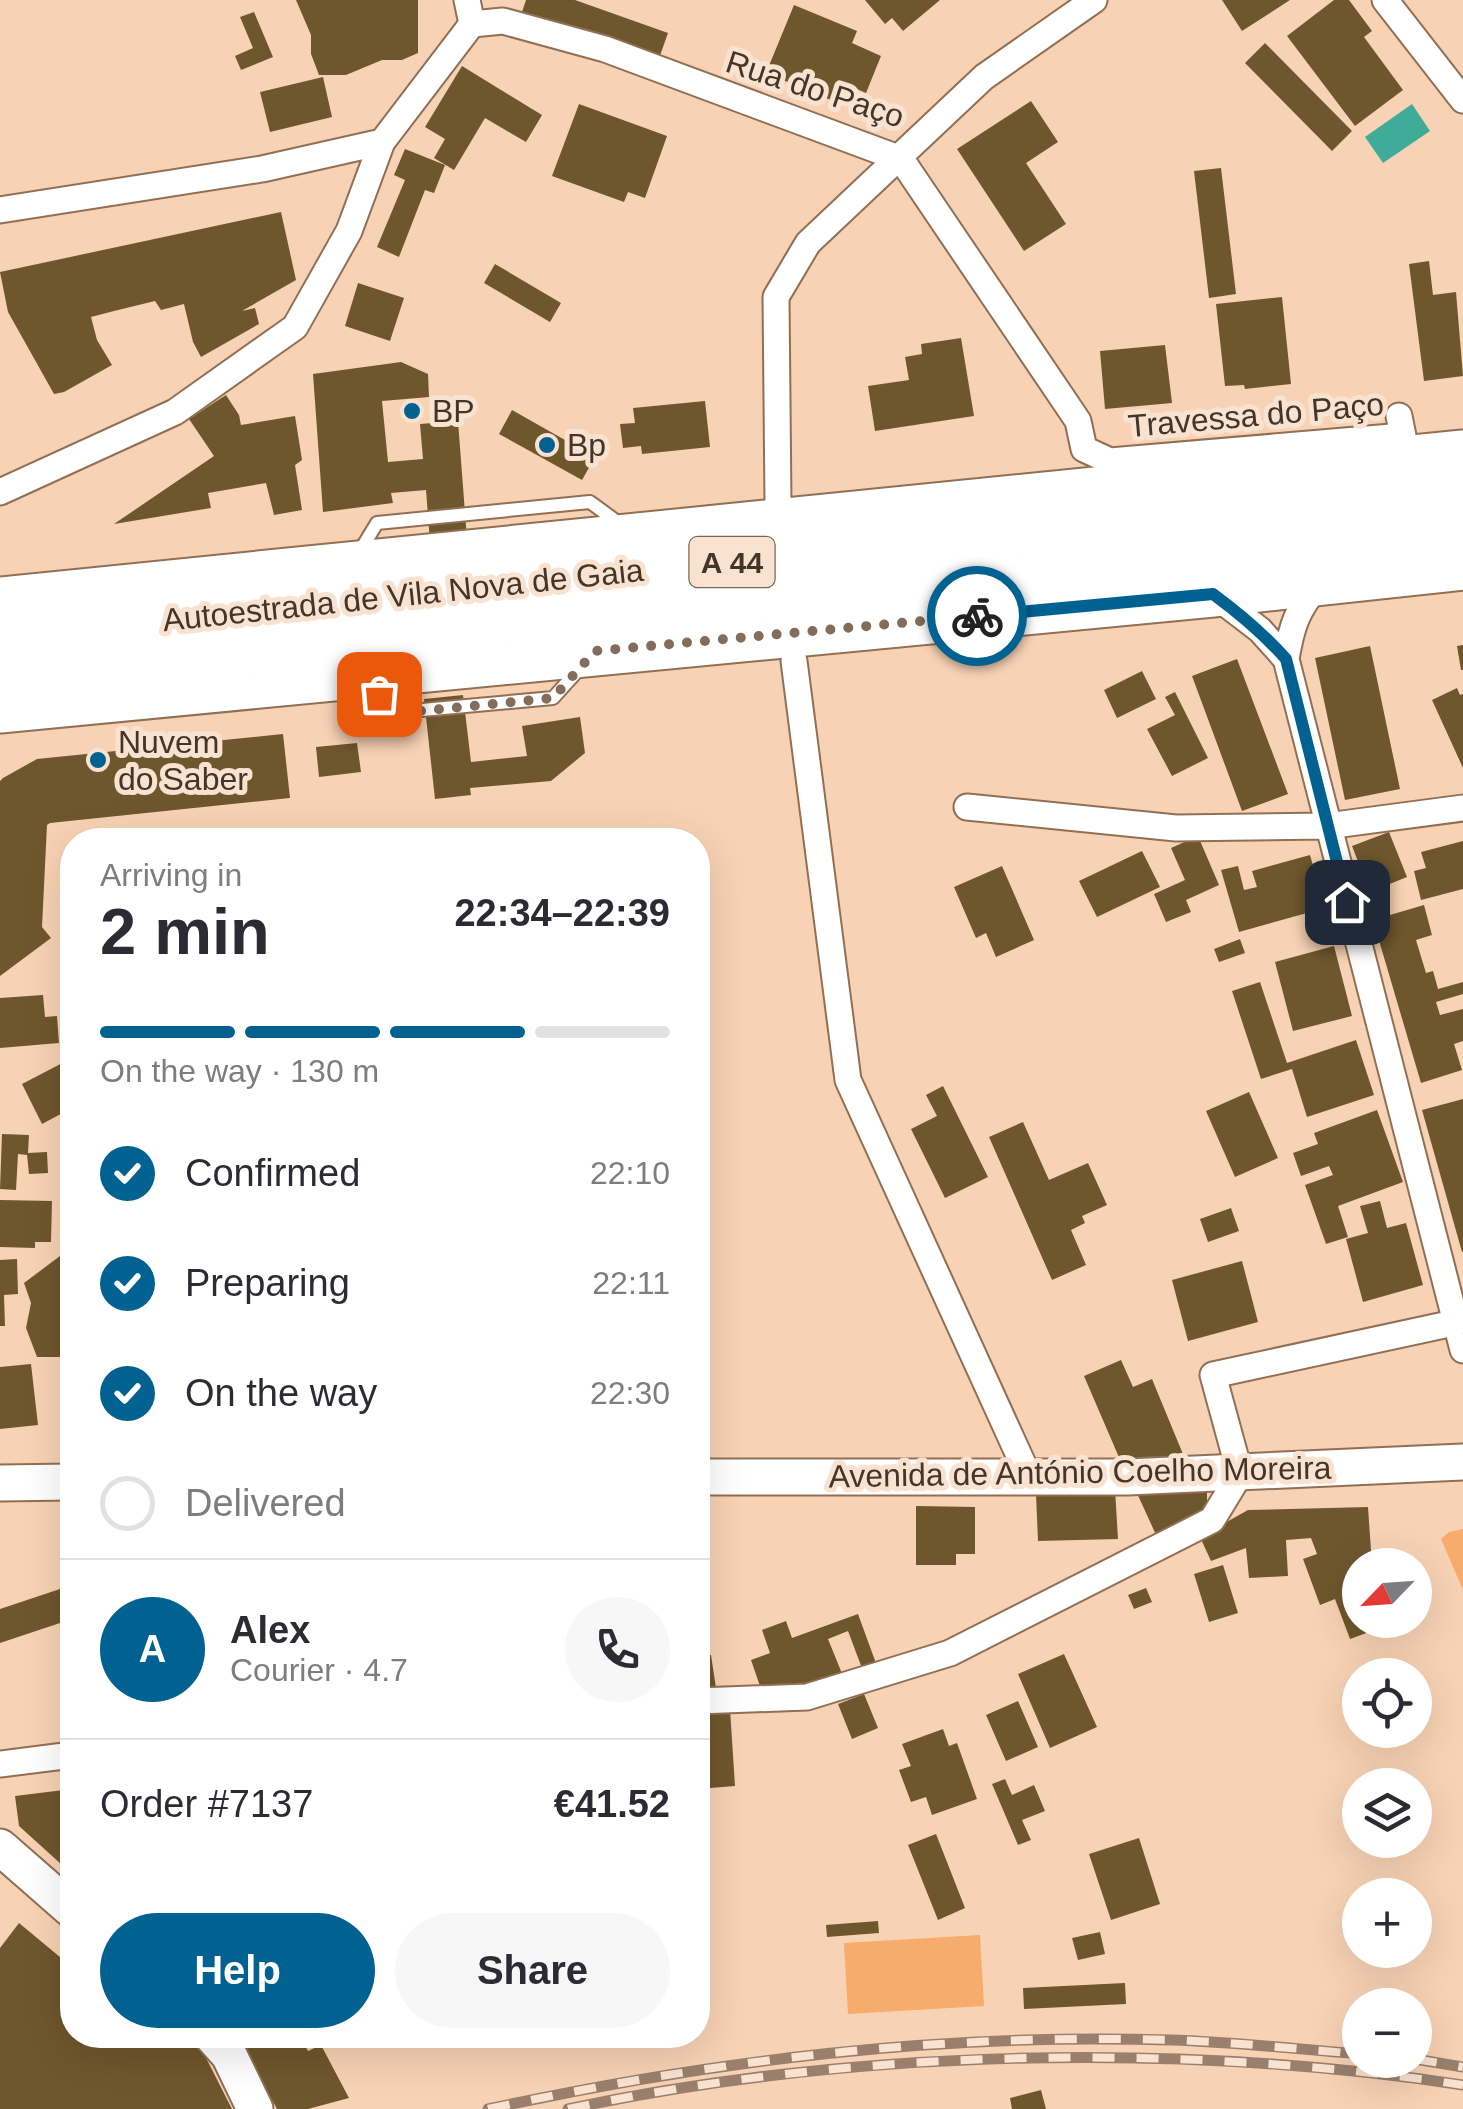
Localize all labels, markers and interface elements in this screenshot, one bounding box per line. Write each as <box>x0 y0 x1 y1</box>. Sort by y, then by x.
street label: Rua do Paço <box>721 43 909 135</box>
street label: Travessa do Paço <box>1127 386 1385 444</box>
place label: BP <box>432 393 475 429</box>
marker: BP <box>401 400 423 422</box>
place label: Bp <box>567 427 606 463</box>
marker: Bp <box>536 434 558 456</box>
road number: A 44 <box>690 537 774 587</box>
street label: Autoestrada de Vila Nova de Gaia <box>161 552 645 638</box>
courier <box>927 566 1027 666</box>
icon: bike <box>950 589 1005 644</box>
pin <box>337 652 422 737</box>
icon: bag <box>352 667 407 722</box>
place label: Nuvem do Saber <box>118 724 248 797</box>
marker: Nuvem do Saber <box>87 749 109 771</box>
text: Arriving in <box>100 857 242 893</box>
pin <box>1305 860 1390 945</box>
icon: home <box>1320 875 1375 930</box>
text: 22:34–22:39 <box>454 892 670 934</box>
text: 2 min <box>100 895 270 968</box>
text: On the way · 130 m <box>100 1053 379 1089</box>
icon: check <box>100 1146 155 1201</box>
text: Confirmed <box>185 1152 360 1194</box>
text: 22:10 <box>590 1155 670 1191</box>
icon: check <box>100 1256 155 1311</box>
text: Preparing <box>185 1262 350 1304</box>
text: 22:11 <box>592 1265 670 1301</box>
icon: check <box>100 1366 155 1421</box>
text: On the way <box>185 1372 377 1414</box>
text: 22:30 <box>590 1375 670 1411</box>
street label: Avenida de António Coelho Moreira <box>828 1450 1332 1494</box>
text: Delivered <box>185 1482 346 1524</box>
north arrow <box>1342 1548 1432 1638</box>
map controls <box>1342 1548 1432 2078</box>
button: phone <box>565 1597 670 1702</box>
text: Alex <box>230 1609 310 1651</box>
text: A <box>139 1628 166 1670</box>
text: Courier · 4.7 <box>230 1652 408 1688</box>
button: locate <box>1342 1658 1432 1748</box>
button: layers <box>1342 1768 1432 1858</box>
text: Order #7137 <box>100 1783 313 1825</box>
text: €41.52 <box>554 1783 670 1825</box>
button: + <box>1342 1878 1432 1968</box>
button: Help <box>100 1913 375 2028</box>
button: Share <box>395 1913 670 2028</box>
button: − <box>1342 1988 1432 2078</box>

